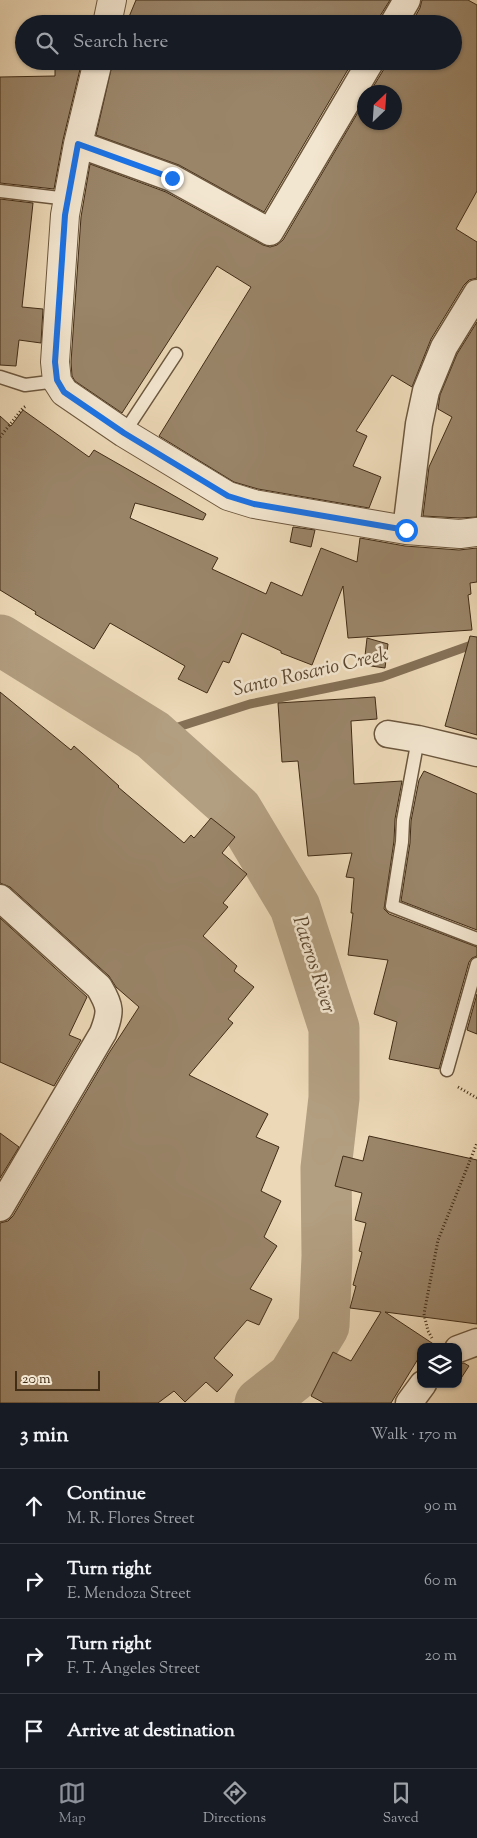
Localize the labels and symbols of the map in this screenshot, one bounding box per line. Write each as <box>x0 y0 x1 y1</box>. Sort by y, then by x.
north arrow <box>357 85 402 130</box>
route end <box>161 167 184 190</box>
route start <box>395 519 418 542</box>
water label: Santo Rosario Creek <box>231 641 391 705</box>
water label: Pateros River <box>284 913 342 1017</box>
scale bar <box>15 1368 100 1391</box>

